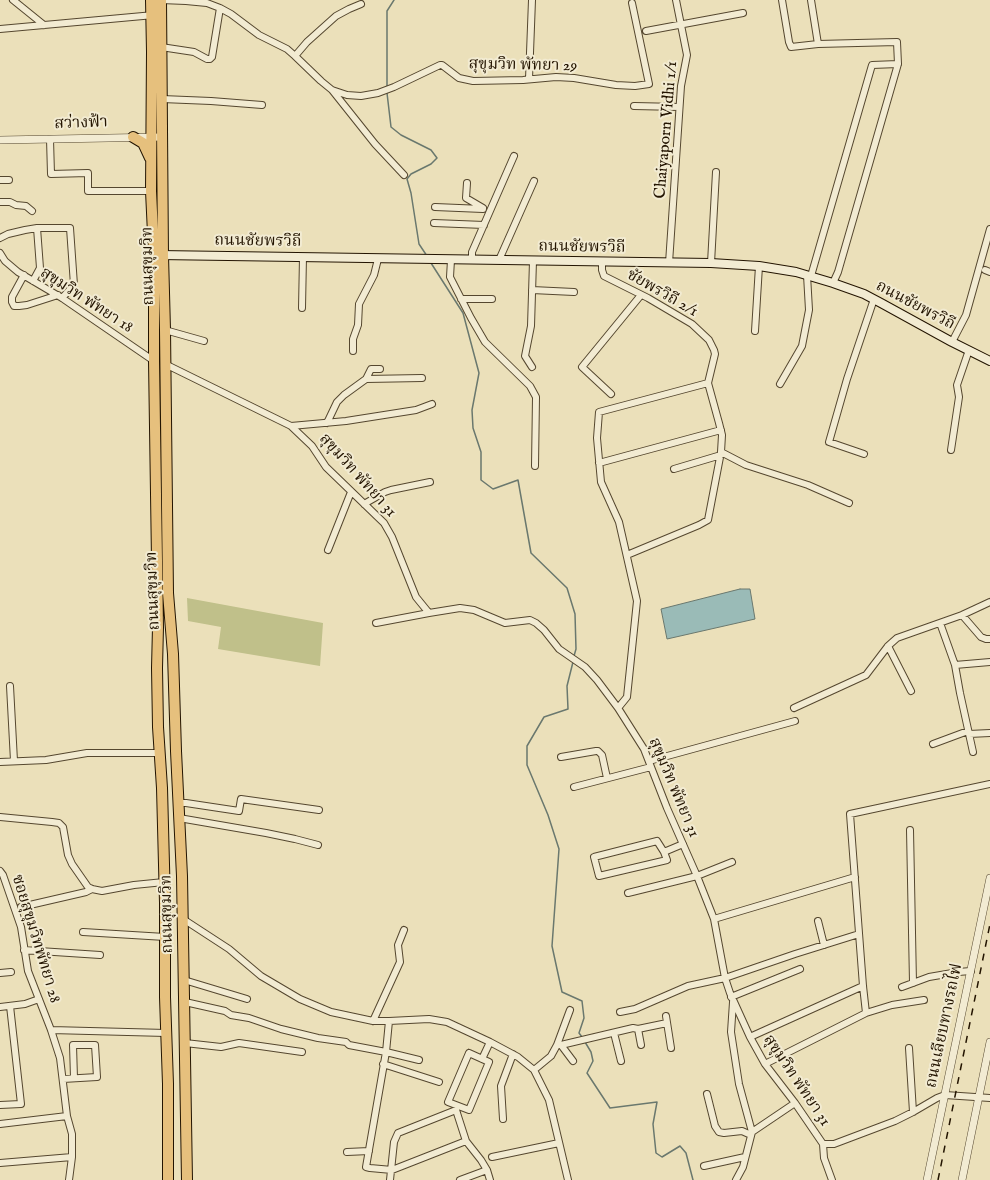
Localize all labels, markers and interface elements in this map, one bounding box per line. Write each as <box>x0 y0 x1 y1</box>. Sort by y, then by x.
street label: สุขุมวิท พัทยา 29 <box>468 55 578 77</box>
street label: Chaiyaporn Vidhi 1/1 <box>651 61 683 199</box>
street label: สว่างฟ้า <box>54 113 108 135</box>
street label: ถนนสุขุมวิท <box>139 226 159 306</box>
street label: ถนนชัยพรวิถี <box>214 232 302 252</box>
street label: ถนนชัยพรวิถี <box>538 238 626 258</box>
street label: สุขุมวิท พัทยา 18 <box>36 264 136 338</box>
street label: ชัยพรวิถี 2/1 <box>623 266 701 322</box>
street label: ถนนชัยพรวิถี <box>872 277 958 335</box>
street label: สุขุมวิท พัทยา 31 <box>314 430 400 522</box>
street label: ถนนสุขุมวิท <box>143 551 165 631</box>
street label: สุขุมวิท พัทยา 31 <box>643 735 703 841</box>
street label: ซอยสุขุมวิทพัทยา 28 <box>6 872 64 1006</box>
street label: ถนนสุขุมวิท <box>158 874 178 954</box>
street label: ถนนเลียบทางรถไฟ <box>922 962 968 1090</box>
street label: สุขุมวิท พัทยา 31 <box>758 1032 834 1130</box>

